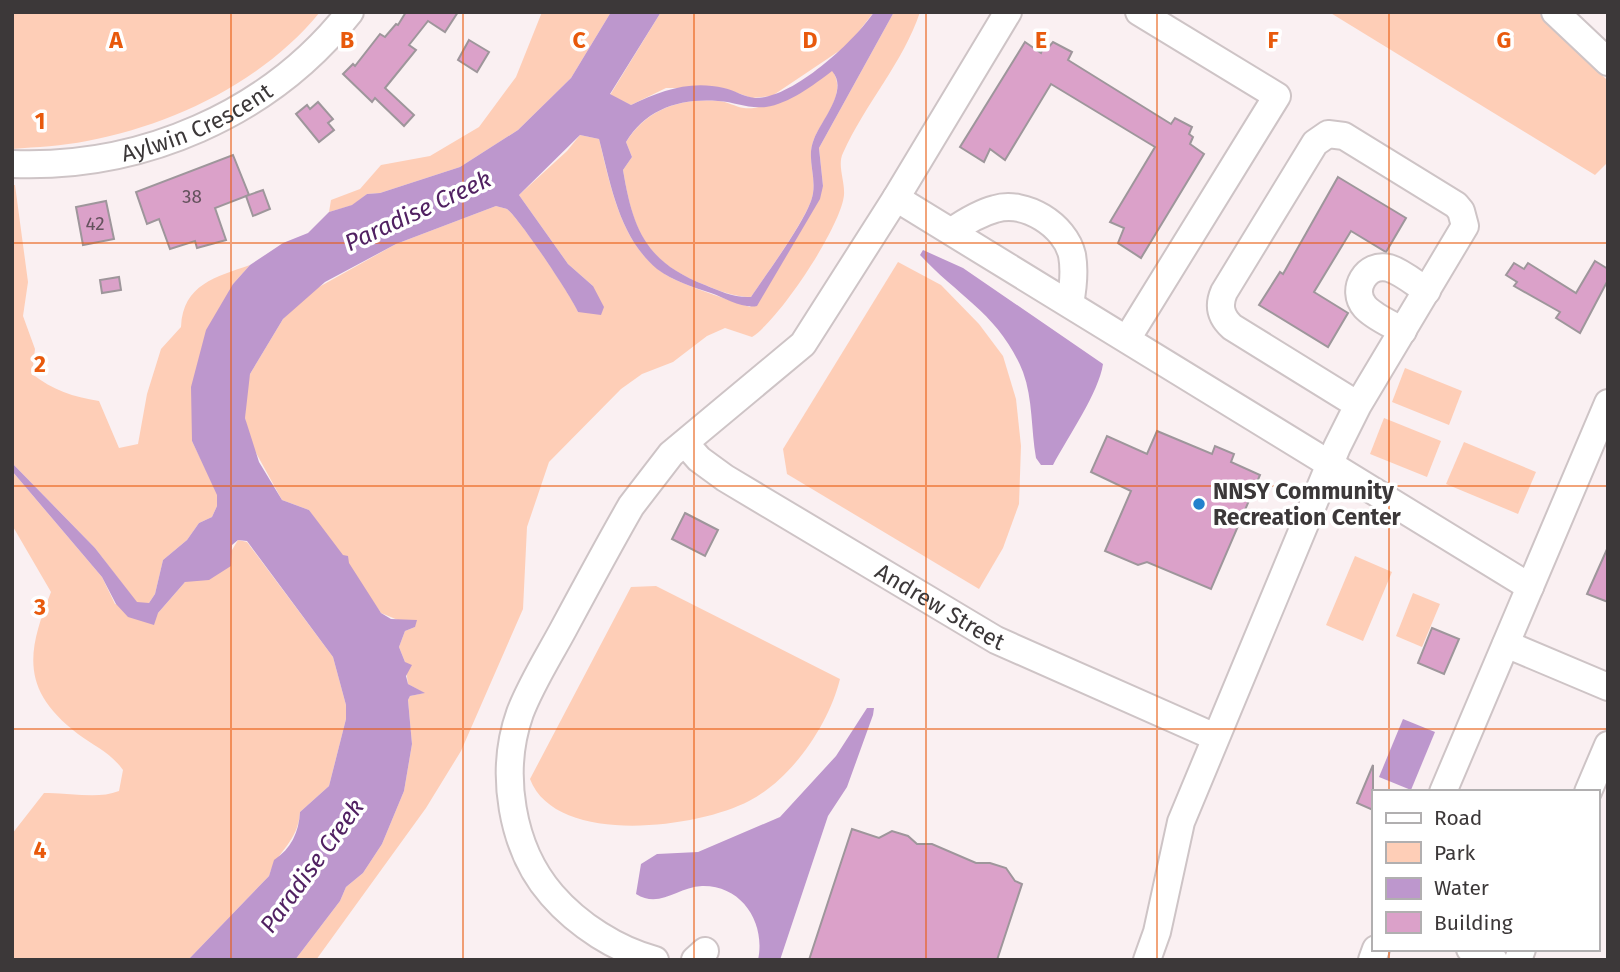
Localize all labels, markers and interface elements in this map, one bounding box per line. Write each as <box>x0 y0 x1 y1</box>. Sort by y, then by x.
text: A <box>108 26 123 54</box>
text: B <box>340 26 354 54</box>
text: C <box>572 26 586 54</box>
text: D <box>803 26 818 54</box>
text: E <box>1035 26 1047 54</box>
text: F <box>1267 26 1279 54</box>
text: G <box>1497 26 1511 54</box>
street label: Aylwin Crescent <box>119 76 278 168</box>
text: 1 <box>35 107 45 135</box>
water label: Paradise Creek <box>340 165 496 257</box>
house number: 38 <box>182 185 202 208</box>
house number: 42 <box>85 212 105 235</box>
text: 2 <box>34 350 46 378</box>
place label: NNSY Community Recreation Center <box>1213 477 1402 531</box>
marker: NNSY Community Recreation Center <box>1191 496 1207 512</box>
street label: Andrew Street <box>870 557 1010 656</box>
text: 3 <box>33 593 46 621</box>
legend <box>1372 790 1599 951</box>
water label: Paradise Creek <box>254 794 370 938</box>
text: Road <box>1434 805 1482 831</box>
text: 4 <box>34 836 47 864</box>
text: Park <box>1434 840 1476 866</box>
text: Water <box>1434 875 1489 901</box>
text: Building <box>1434 910 1513 936</box>

